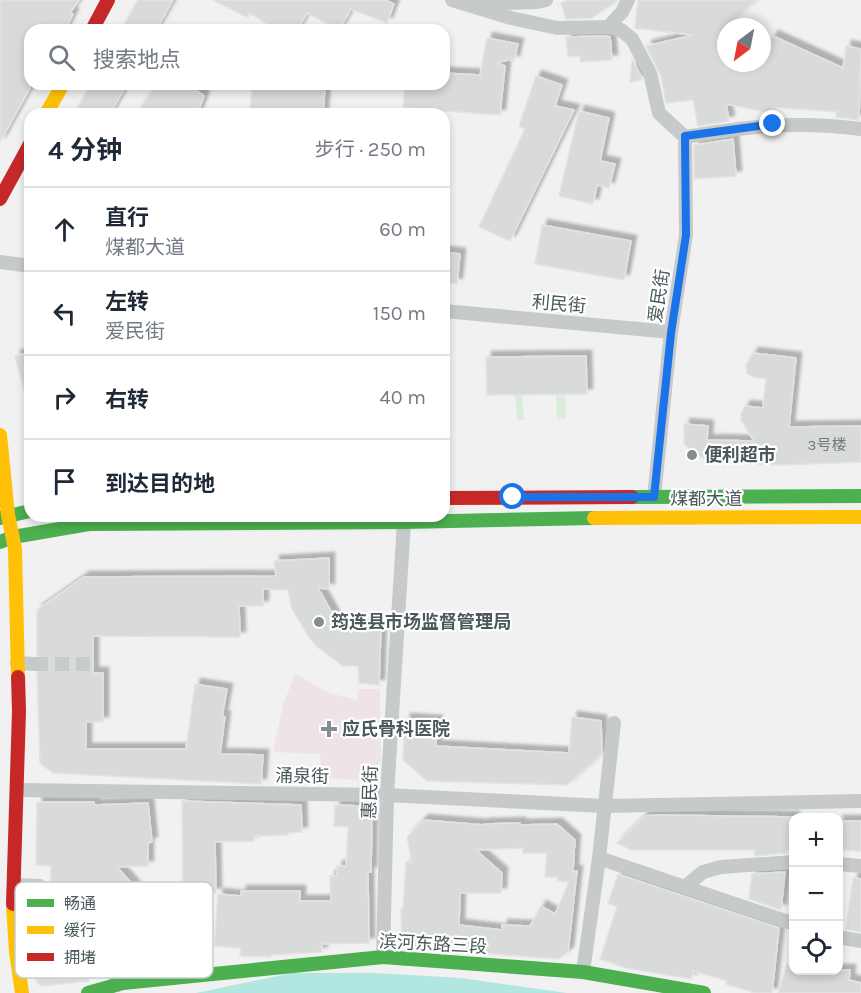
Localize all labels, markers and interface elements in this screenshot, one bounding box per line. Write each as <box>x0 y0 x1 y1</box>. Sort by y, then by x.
north arrow <box>717 18 771 72</box>
search box <box>24 24 450 90</box>
icon: search <box>45 41 78 74</box>
text: 搜索地点 <box>93 47 181 73</box>
route end <box>759 110 785 136</box>
text: 4 分钟 <box>48 135 122 166</box>
text: 步行 · 250 m <box>315 138 426 161</box>
text: 直行 <box>105 205 149 231</box>
icon: ahead <box>48 213 81 246</box>
text: 60 m <box>379 218 426 241</box>
text: 煤都大道 <box>105 236 185 259</box>
street label: 爱民街 <box>644 268 674 324</box>
text: 左转 <box>105 289 149 315</box>
street label: 利民街 <box>531 291 587 317</box>
icon: left <box>48 297 81 330</box>
text: 150 m <box>373 302 426 325</box>
text: 爱民街 <box>105 320 165 343</box>
icon: right <box>48 381 81 414</box>
text: 40 m <box>380 386 426 409</box>
text: 右转 <box>105 387 149 413</box>
house number: 3号楼 <box>808 436 846 454</box>
place label: 便利超市 <box>704 444 776 466</box>
marker: 便利超市 <box>685 448 699 462</box>
icon: arrive <box>48 465 81 498</box>
text: 到达目的地 <box>105 471 215 497</box>
route start <box>499 483 525 509</box>
street label: 煤都大道 <box>670 488 742 510</box>
place label: 筠连县市场监督管理局 <box>331 611 511 633</box>
marker: 筠连县市场监督管理局 <box>312 615 326 629</box>
place label: 应氏骨科医院 <box>342 718 450 740</box>
marker: 应氏骨科医院 <box>320 720 338 738</box>
street label: 涌泉街 <box>275 765 329 787</box>
street label: 惠民街 <box>358 765 382 819</box>
map controls <box>789 813 843 975</box>
button: + <box>789 813 843 867</box>
button: − <box>789 867 843 921</box>
legend <box>15 882 213 978</box>
text: 畅通 <box>64 894 96 913</box>
text: 缓行 <box>64 921 96 940</box>
button: locate <box>789 921 843 975</box>
street label: 滨河东路三段 <box>378 930 488 958</box>
text: 拥堵 <box>64 948 96 967</box>

